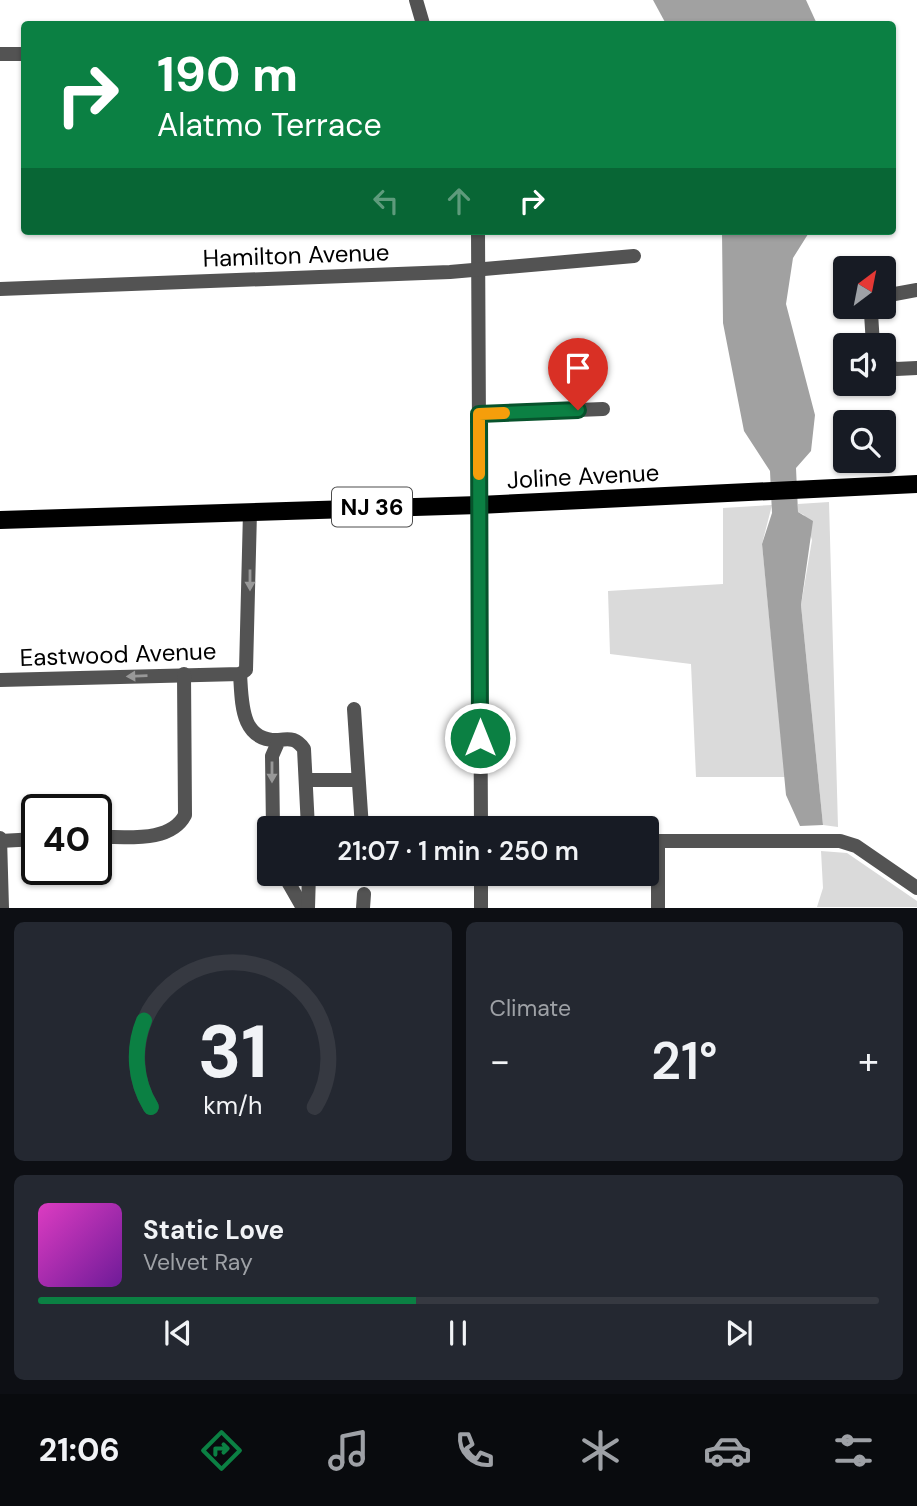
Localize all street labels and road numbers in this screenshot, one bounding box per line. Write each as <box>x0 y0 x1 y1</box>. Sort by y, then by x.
street label: Hamilton Avenue <box>202 236 390 274</box>
street label: Joline Avenue <box>506 457 660 495</box>
road number: NJ 36 <box>332 488 412 526</box>
street label: Eastwood Avenue <box>19 635 217 673</box>

